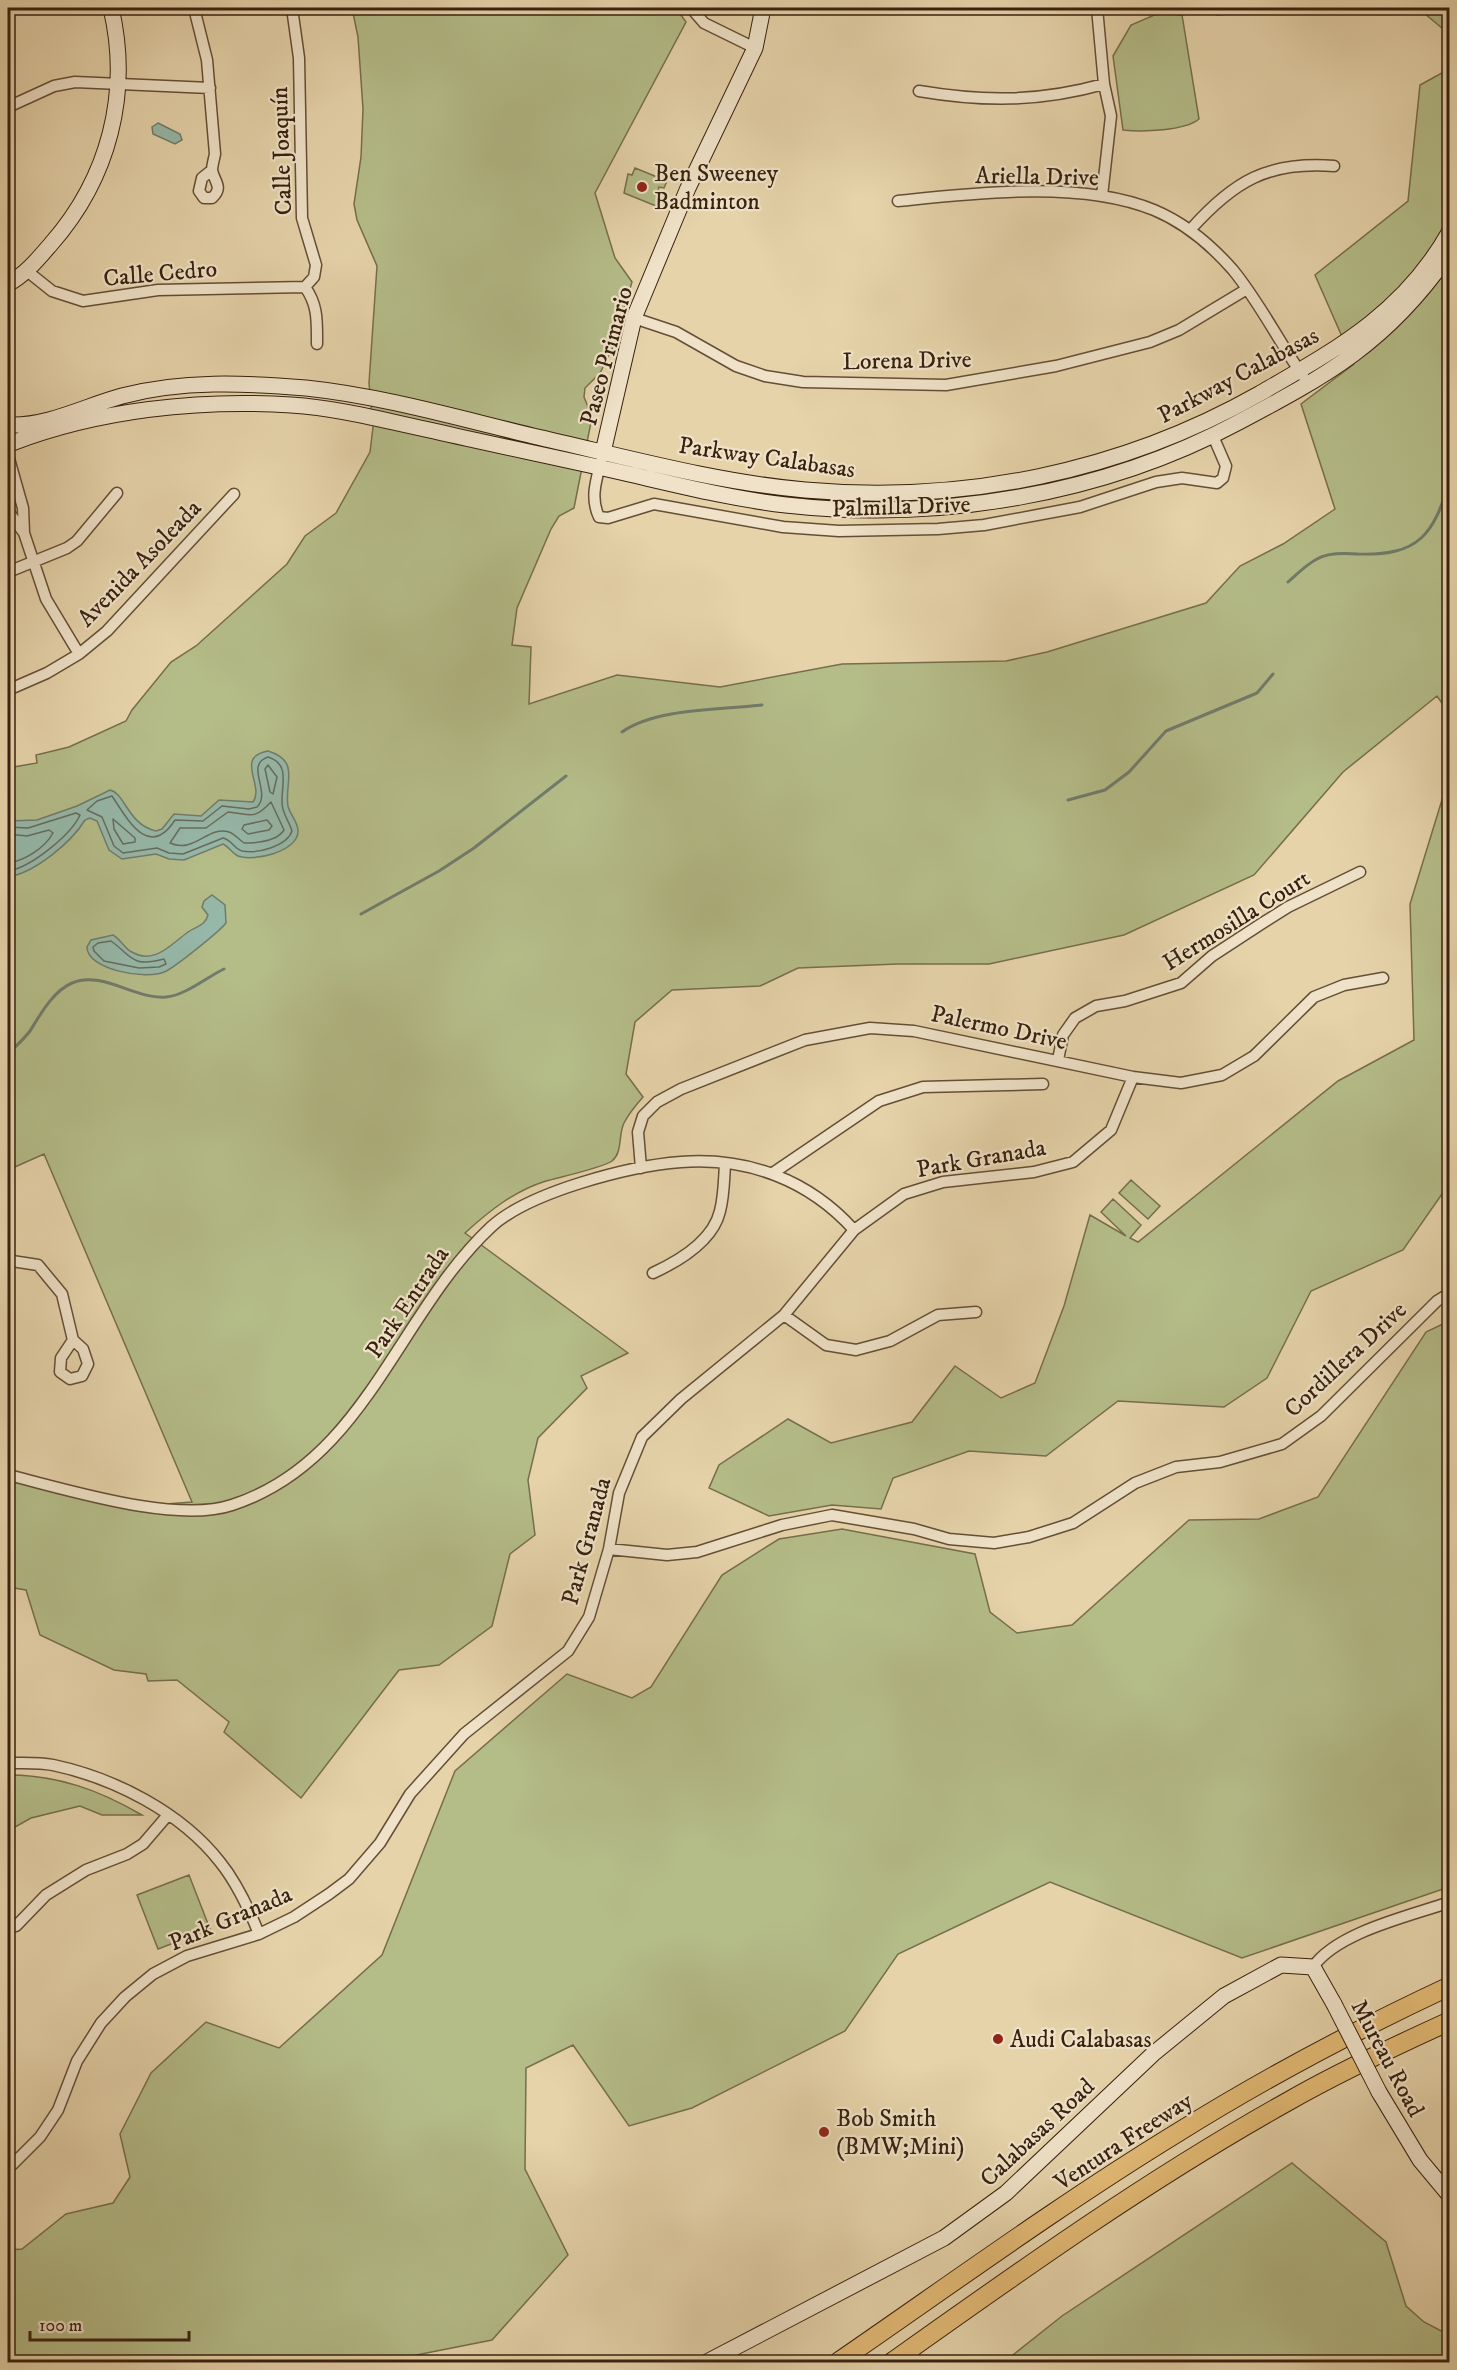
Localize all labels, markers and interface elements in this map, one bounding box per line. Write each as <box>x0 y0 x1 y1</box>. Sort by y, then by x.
street label: Calle Joaquín <box>265 86 299 216</box>
place label: Ben Sweeney Badminton <box>654 159 779 217</box>
street label: Ariella Drive <box>975 161 1099 193</box>
marker: Ben Sweeney Badminton <box>635 180 649 194</box>
street label: Calle Cedro <box>102 254 218 294</box>
street label: Paseo Primario <box>574 283 640 429</box>
street label: Parkway Calabasas <box>1153 321 1324 431</box>
street label: Lorena Drive <box>842 345 972 377</box>
street label: Parkway Calabasas <box>677 431 857 485</box>
street label: Palmilla Drive <box>831 490 971 524</box>
street label: Avenida Asoleada <box>71 493 209 634</box>
street label: Hermosilla Court <box>1157 863 1316 978</box>
street label: Palermo Drive <box>928 999 1070 1057</box>
street label: Park Granada <box>914 1133 1049 1185</box>
street label: Park Entrada <box>360 1240 457 1364</box>
street label: Cordillera Drive <box>1278 1295 1413 1424</box>
street label: Park Granada <box>556 1473 619 1608</box>
street label: Park Granada <box>164 1879 297 1958</box>
street label: Mureau Road <box>1344 1995 1431 2122</box>
place label: Audi Calabasas <box>1010 2025 1151 2055</box>
marker: Audi Calabasas <box>991 2032 1005 2046</box>
street label: Calabasas Road <box>974 2072 1101 2194</box>
street label: Ventura Freeway <box>1048 2086 1199 2198</box>
place label: Bob Smith (BMW;Mini) <box>836 2104 964 2162</box>
marker: Bob Smith (BMW;Mini) <box>817 2125 831 2139</box>
scale bar <box>30 2304 189 2342</box>
text: 100 m <box>39 2315 82 2337</box>

